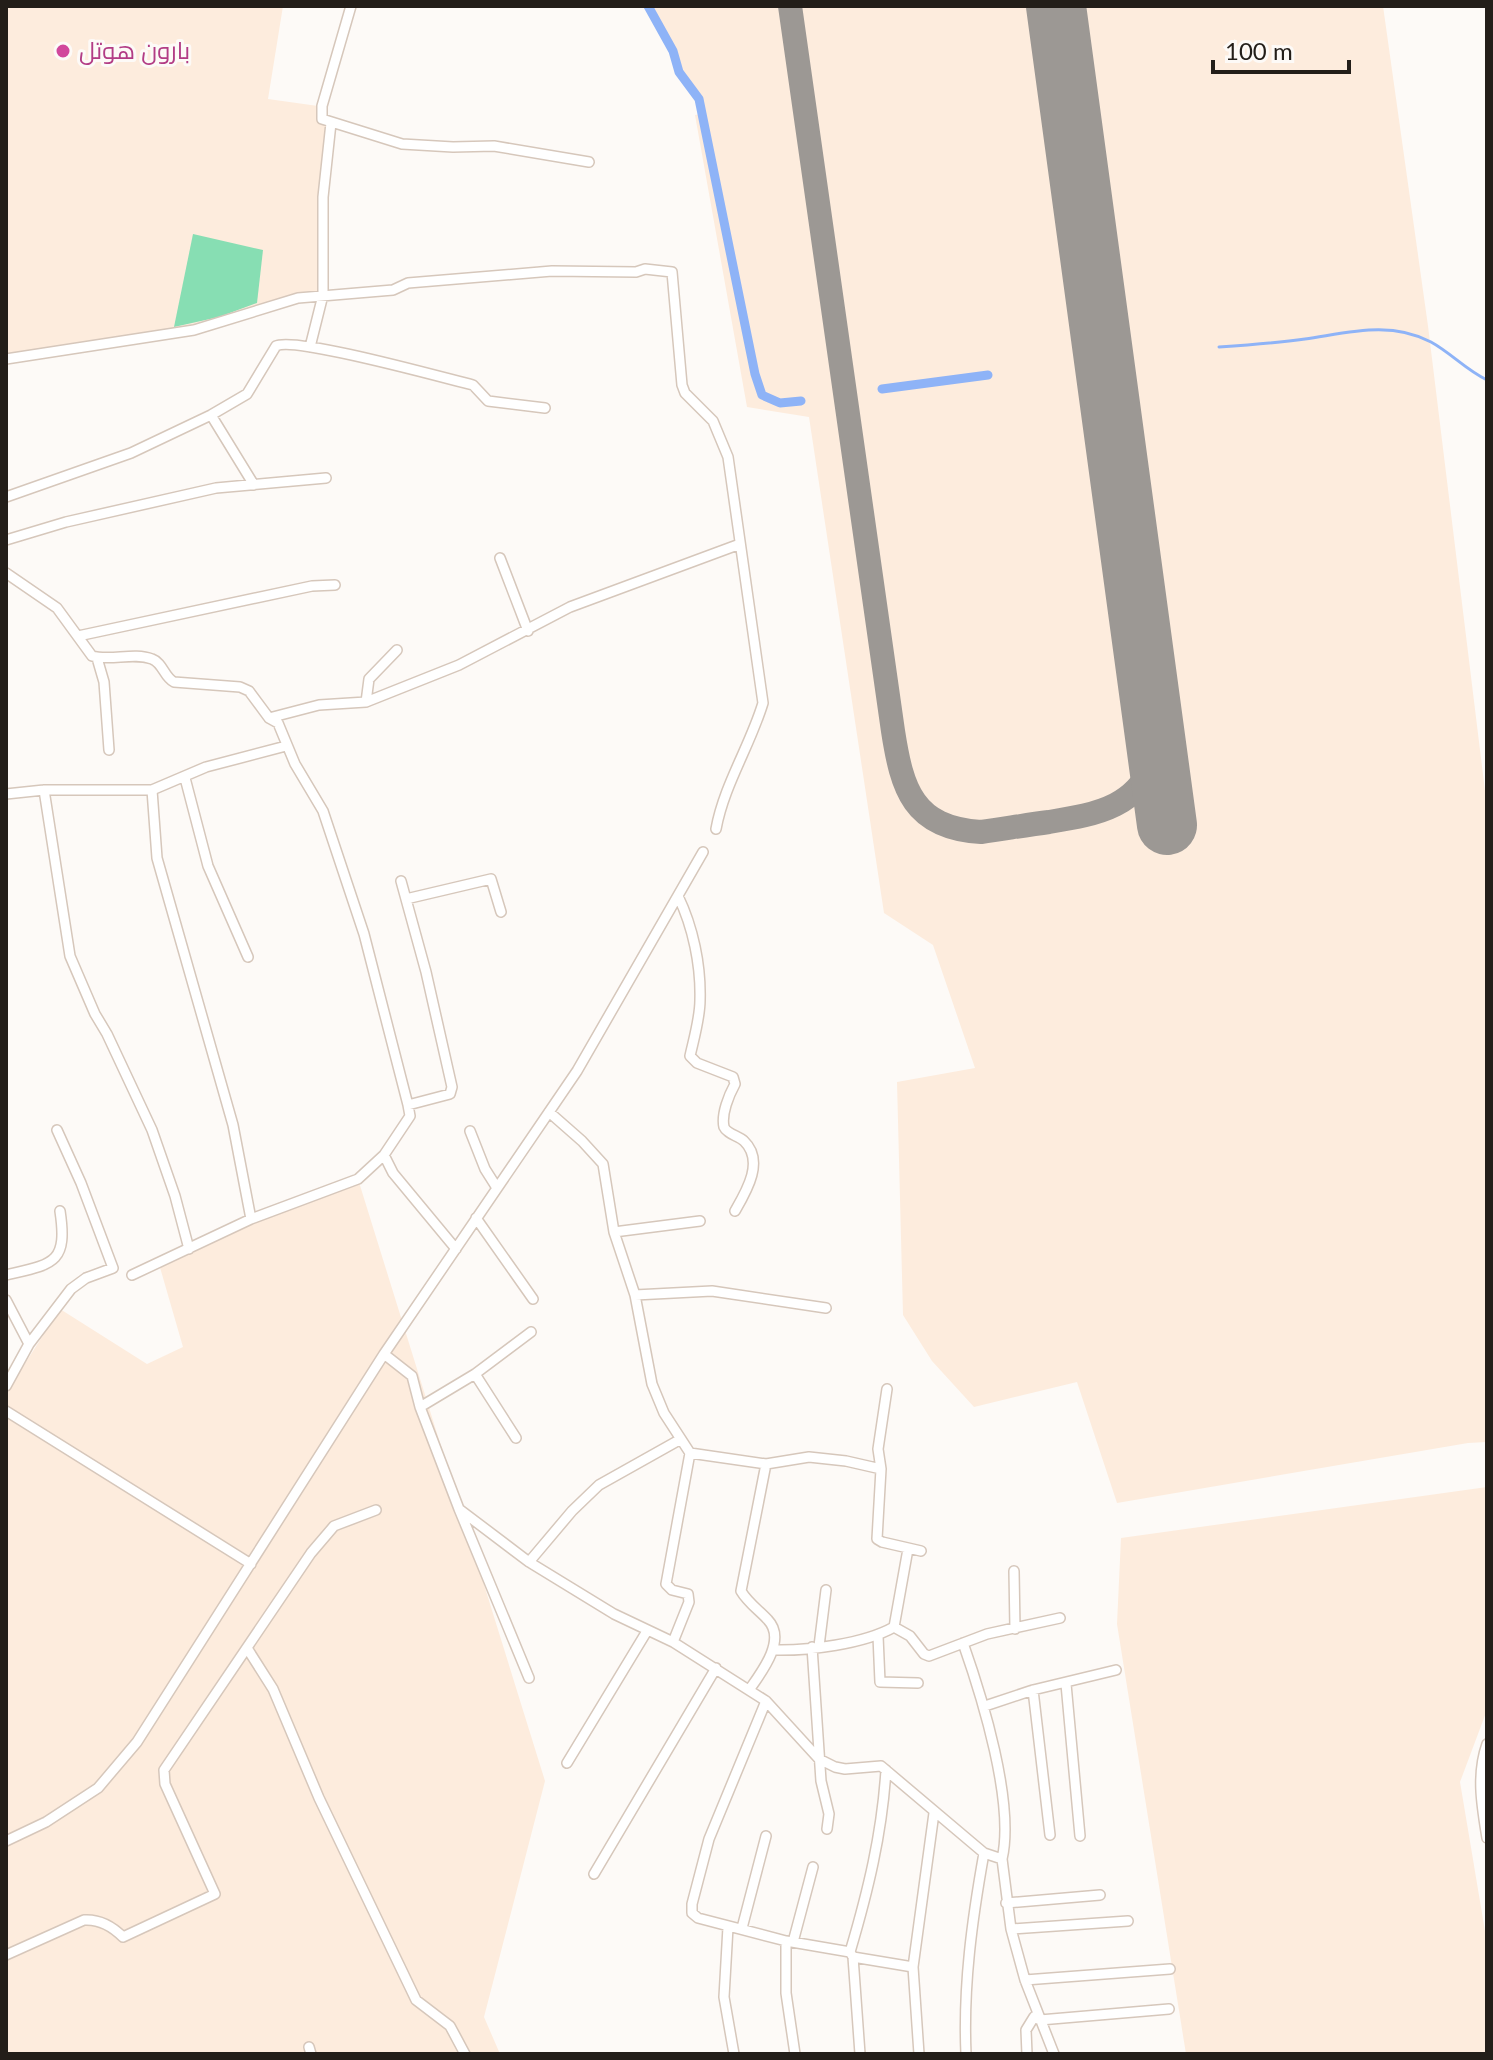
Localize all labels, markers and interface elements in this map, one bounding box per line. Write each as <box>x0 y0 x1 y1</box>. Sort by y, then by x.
scale bar <box>1213 24 1349 74</box>
place label: بارون هوتل <box>79 35 190 65</box>
text: 100 m <box>1225 36 1293 65</box>
marker: بارون هوتل <box>54 42 72 60</box>

